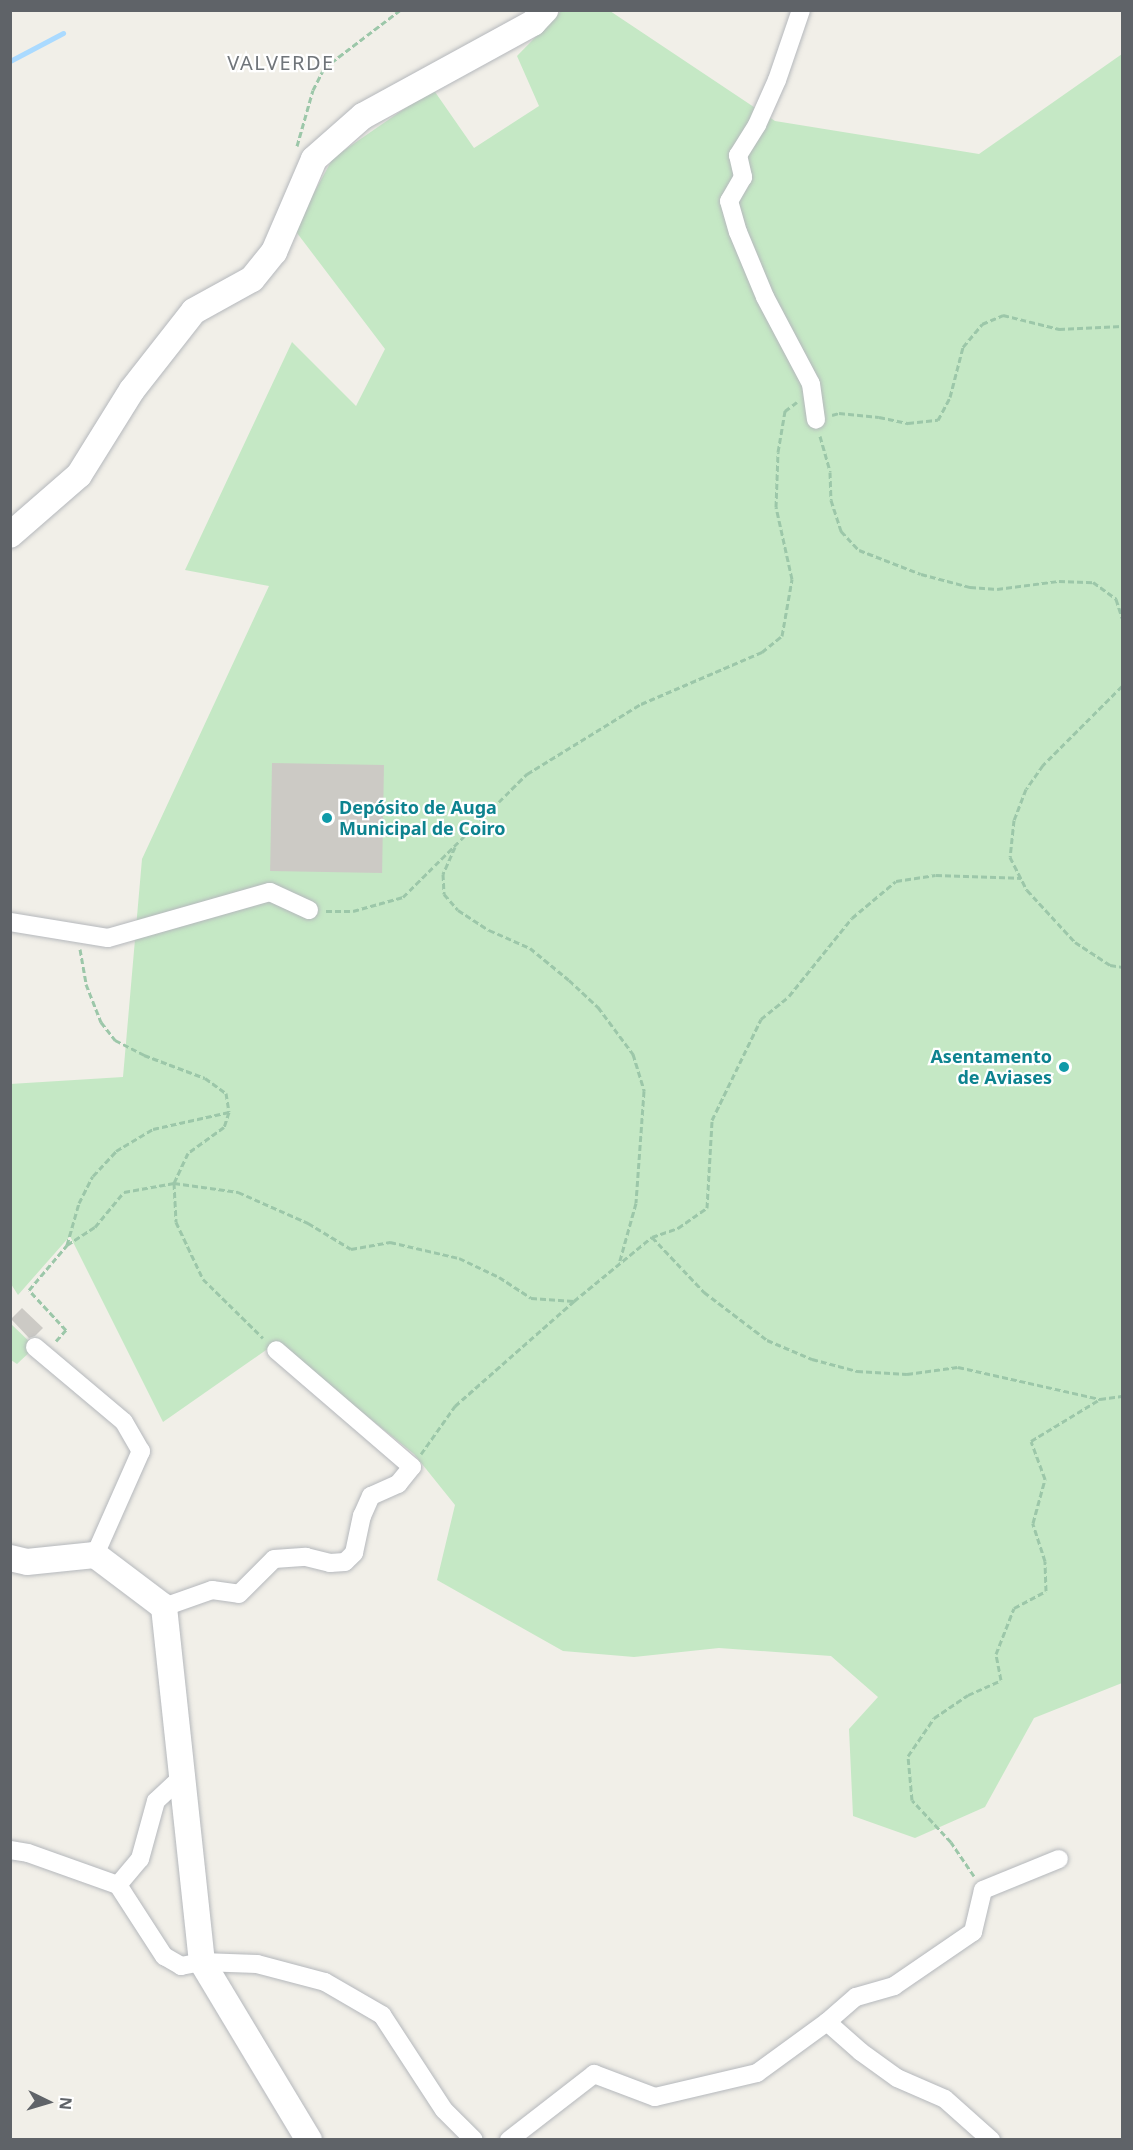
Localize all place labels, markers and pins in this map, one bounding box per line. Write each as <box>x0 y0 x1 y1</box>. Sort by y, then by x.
place label: Depósito de Auga Municipal de Coiro <box>339 797 506 840</box>
marker: Depósito de Auga Municipal de Coiro <box>320 811 334 825</box>
place label: Asentamento de Aviases <box>930 1046 1052 1088</box>
marker: Asentamento de Aviases <box>1057 1060 1071 1074</box>

